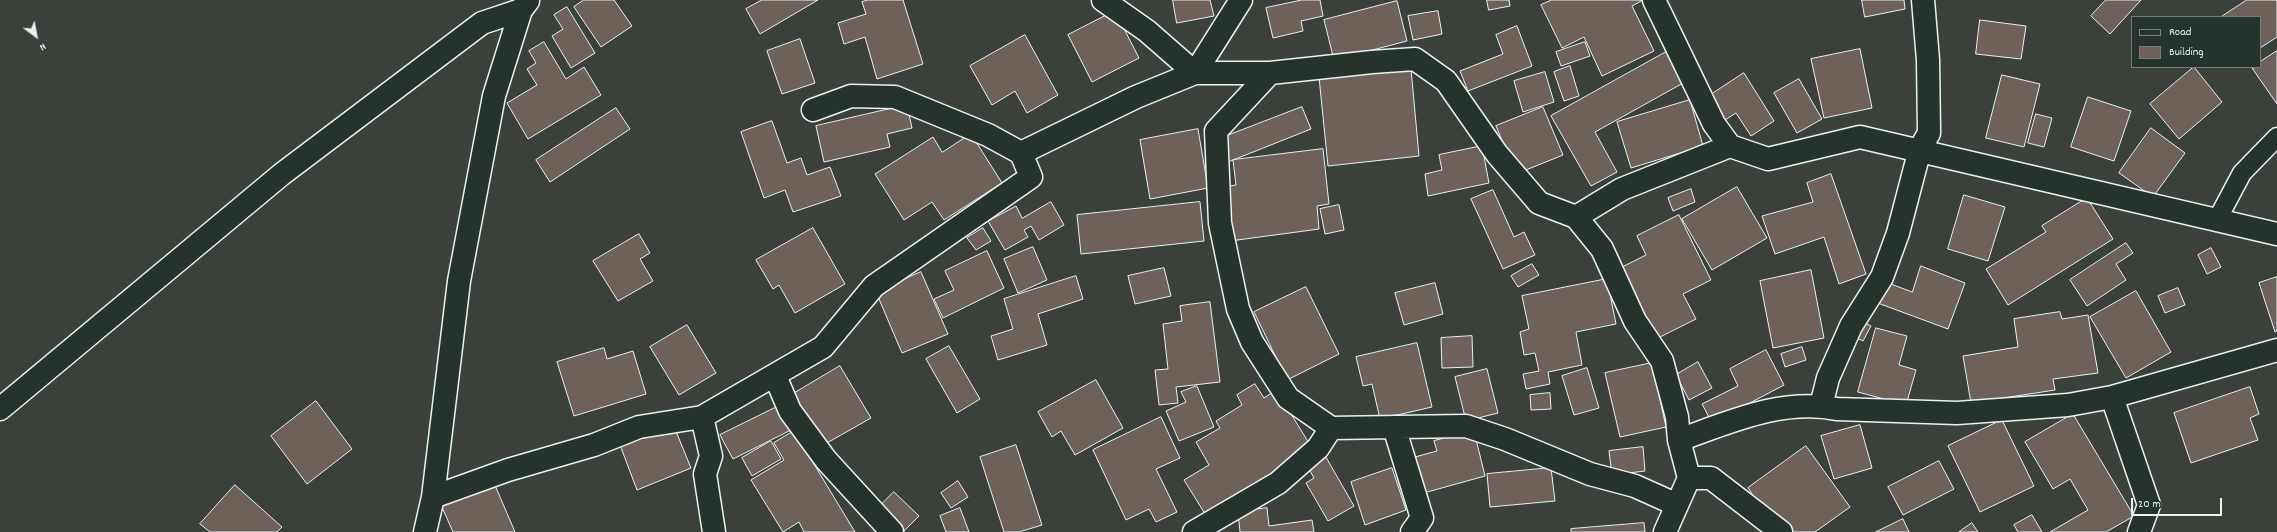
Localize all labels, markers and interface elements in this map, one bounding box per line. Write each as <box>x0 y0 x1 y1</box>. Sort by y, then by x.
north arrow <box>16 16 56 56</box>
legend <box>2131 16 2261 68</box>
text: Road <box>2169 24 2191 41</box>
text: N <box>36 38 49 54</box>
text: Building <box>2169 44 2204 61</box>
scale bar <box>2133 490 2224 516</box>
text: 20 m <box>2138 496 2161 513</box>

